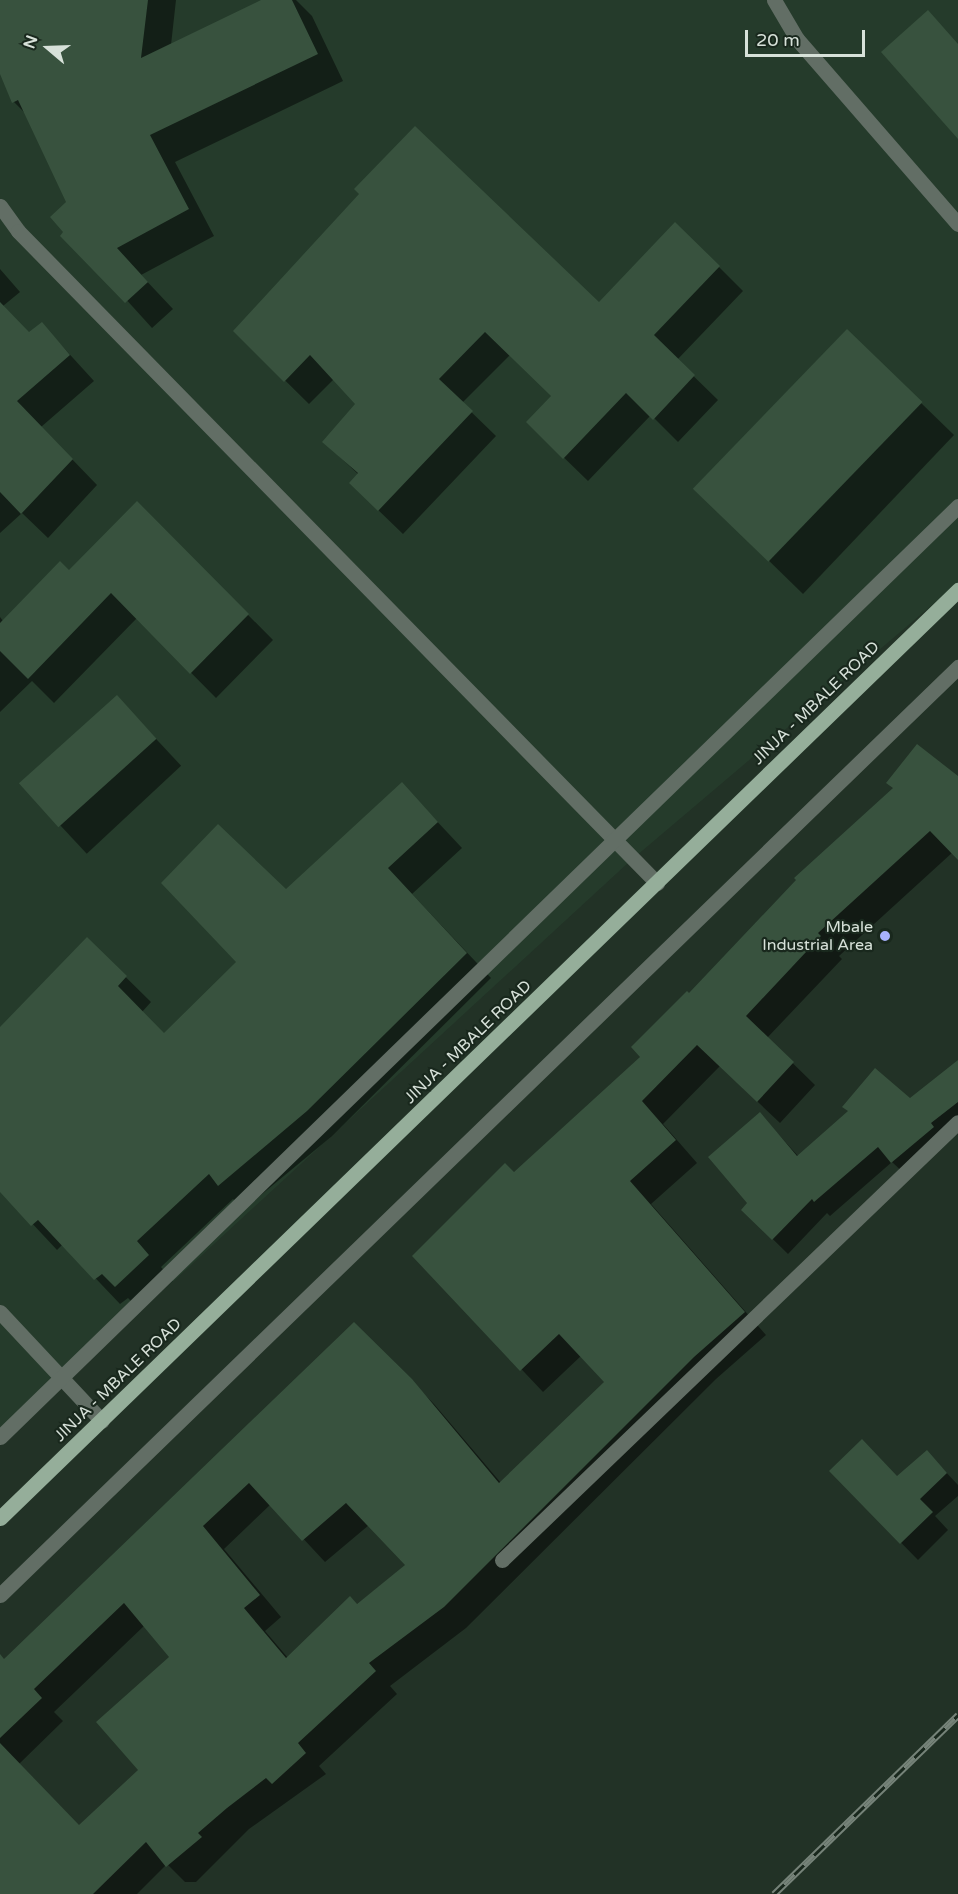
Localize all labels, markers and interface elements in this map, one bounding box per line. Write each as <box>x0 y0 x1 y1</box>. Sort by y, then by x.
north arrow <box>18 18 78 78</box>
scale bar <box>748 18 868 56</box>
text: 20 m <box>756 29 800 51</box>
text: N <box>19 33 43 51</box>
street label: JINJA - MBALE ROAD <box>748 637 884 769</box>
place label: Mbale Industrial Area <box>762 917 873 955</box>
marker: Mbale Industrial Area <box>878 929 892 943</box>
street label: JINJA - MBALE ROAD <box>400 976 536 1108</box>
street label: JINJA - MBALE ROAD <box>50 1314 186 1446</box>

